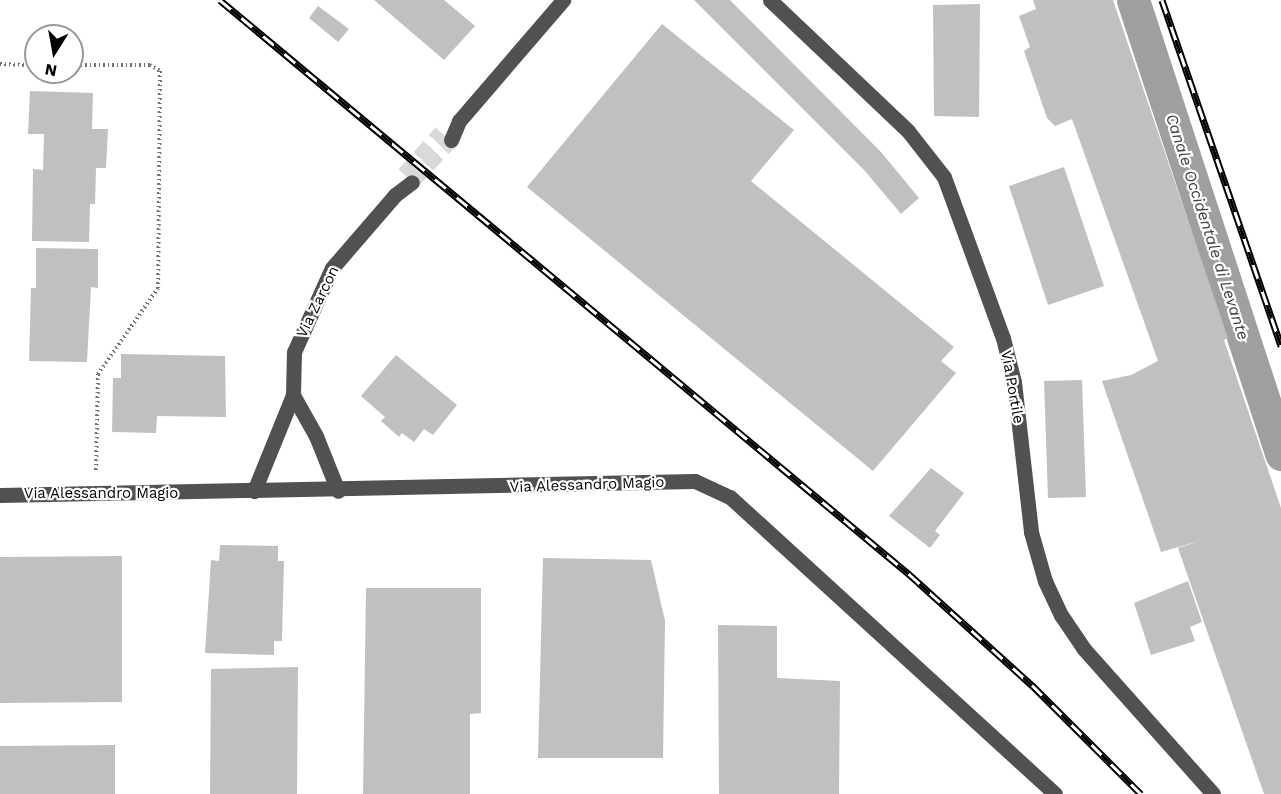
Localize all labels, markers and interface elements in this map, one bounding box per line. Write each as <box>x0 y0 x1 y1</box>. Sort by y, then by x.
north arrow <box>24 24 84 84</box>
text: N <box>43 60 58 81</box>
water label: Canale Occidentale di Levante <box>1161 111 1253 343</box>
street label: Via Zarcon <box>293 263 343 341</box>
street label: Via Portile <box>997 349 1027 425</box>
street label: Via Alessandro Magio <box>509 473 665 497</box>
street label: Via Alessandro Magio <box>23 485 179 503</box>

